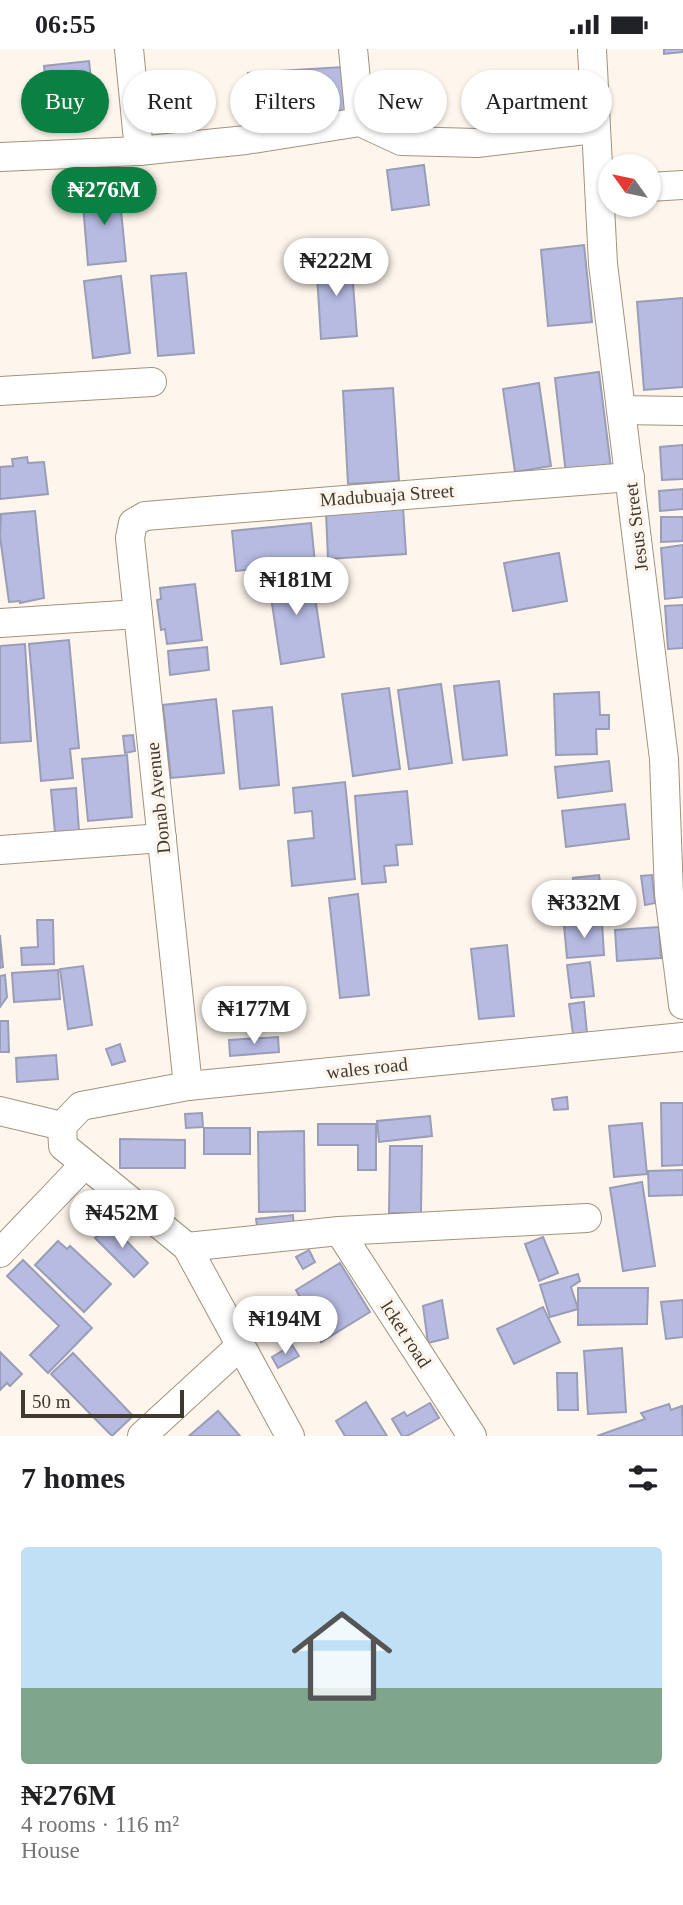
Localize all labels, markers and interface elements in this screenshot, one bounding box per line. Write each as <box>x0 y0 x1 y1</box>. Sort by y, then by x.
text: 06:55 <box>35 10 96 39</box>
chip: Buy <box>21 70 109 133</box>
chip: Rent <box>123 70 216 133</box>
chip: Filters <box>230 70 340 133</box>
chip: New <box>354 70 447 133</box>
chip: Apartment <box>461 70 612 133</box>
north arrow <box>598 154 662 217</box>
map controls <box>598 154 661 217</box>
pin: ₦276M <box>55 167 153 227</box>
text: ₦276M <box>68 177 140 202</box>
pin: ₦222M <box>287 239 385 298</box>
text: ₦222M <box>300 248 372 273</box>
street label: Madubuaja Street <box>319 480 456 510</box>
street label: Jesus Street <box>620 481 652 573</box>
pin: ₦181M <box>247 557 345 617</box>
text: ₦181M <box>260 567 332 592</box>
street label: Donab Avenue <box>142 741 174 855</box>
pin: ₦332M <box>535 881 633 940</box>
text: ₦332M <box>548 890 620 915</box>
pin: ₦177M <box>205 986 303 1046</box>
text: ₦177M <box>218 996 290 1021</box>
street label: wales road <box>325 1053 409 1083</box>
pin: ₦452M <box>73 1191 171 1250</box>
text: ₦452M <box>86 1200 158 1225</box>
pin: ₦194M <box>236 1297 334 1356</box>
street label: lcket road <box>377 1297 436 1372</box>
text: ₦194M <box>249 1306 321 1331</box>
scale bar <box>21 1387 184 1419</box>
text: 50 m <box>32 1391 71 1412</box>
icon: filters <box>624 1459 662 1497</box>
text: 7 homes <box>21 1461 125 1494</box>
icon: home <box>279 1593 405 1719</box>
text: ₦276M <box>21 1778 116 1811</box>
text: 4 rooms · 116 m² <box>21 1812 179 1837</box>
text: House <box>21 1838 80 1863</box>

